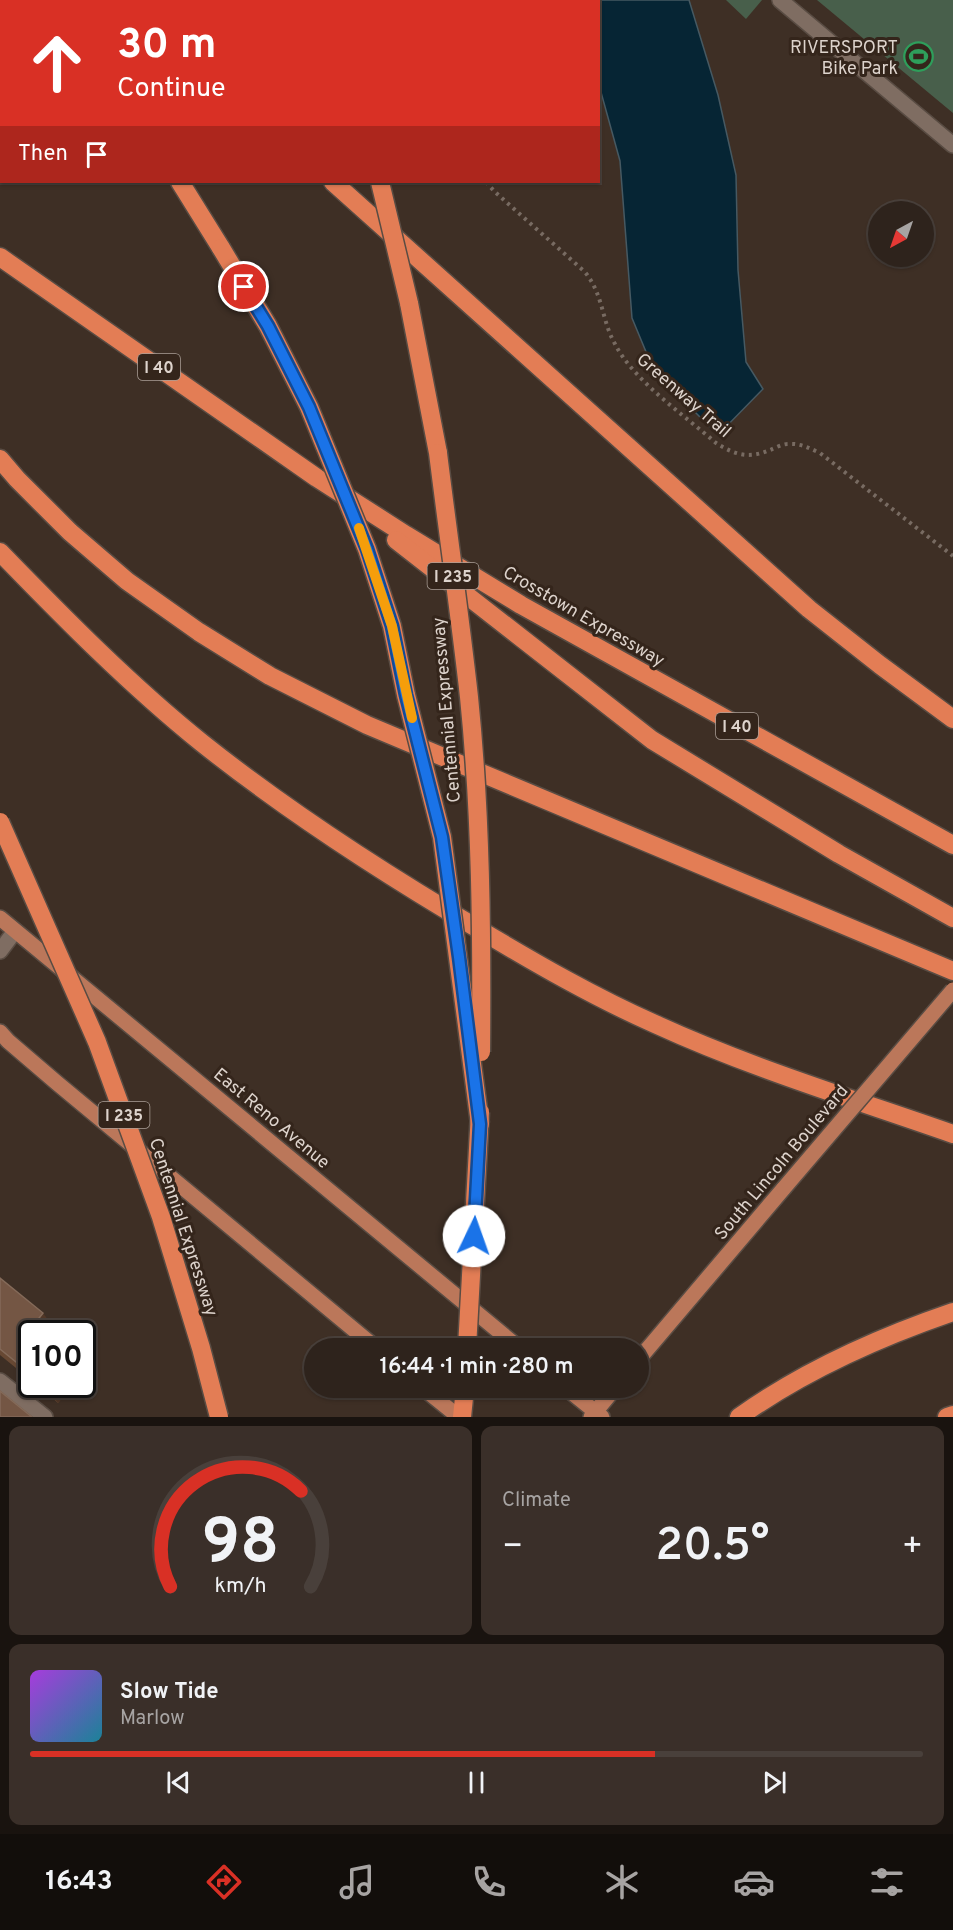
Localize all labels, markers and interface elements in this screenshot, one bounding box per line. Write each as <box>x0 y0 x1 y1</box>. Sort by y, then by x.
text: 30 m <box>117 20 216 73</box>
icon: ahead <box>18 24 96 102</box>
place label: RIVERSPORT Bike Park <box>790 37 898 81</box>
sports icon: RIVERSPORT Bike Park <box>903 41 935 73</box>
text: Continue <box>117 72 226 106</box>
icon: arrive <box>80 138 113 171</box>
text: Then <box>18 141 68 168</box>
north arrow <box>868 201 934 267</box>
map controls <box>868 201 934 267</box>
pin <box>218 261 269 312</box>
icon: arrive <box>227 270 260 303</box>
street label: Greenway Trail <box>631 349 735 444</box>
road number: I 40 <box>138 354 180 380</box>
street label: Crosstown Expressway <box>498 562 668 673</box>
road number: I 235 <box>428 563 478 589</box>
street label: Centennial Expressway <box>428 616 467 804</box>
road number: I 40 <box>716 713 758 739</box>
street label: East Reno Avenue <box>208 1064 334 1175</box>
street label: South Lincoln Boulevard <box>710 1080 854 1245</box>
road number: I 235 <box>98 1102 150 1128</box>
street label: Centennial Expressway <box>143 1135 222 1320</box>
position arrow <box>442 1204 506 1268</box>
speed limit sign: 100 <box>18 1320 96 1398</box>
text: 16:44 · 1 min · 280 m <box>379 1354 574 1381</box>
text: Climate <box>502 1488 571 1514</box>
text: 98 <box>202 1506 279 1585</box>
text: 20.5° <box>656 1519 769 1576</box>
text: − <box>502 1527 523 1569</box>
text: + <box>902 1527 923 1569</box>
text: km/h <box>214 1574 267 1601</box>
text: Slow Tide <box>120 1679 219 1706</box>
text: Marlow <box>120 1706 184 1732</box>
icon: previous <box>162 1766 195 1799</box>
icon: pause <box>460 1766 493 1799</box>
icon: next <box>758 1766 791 1799</box>
icon: directions <box>203 1861 245 1903</box>
icon: music <box>336 1861 378 1903</box>
icon: phone <box>468 1861 510 1903</box>
icon: climate <box>601 1861 643 1903</box>
icon: car <box>733 1861 775 1903</box>
icon: filters <box>866 1861 908 1903</box>
text: 16:43 <box>45 1865 113 1899</box>

